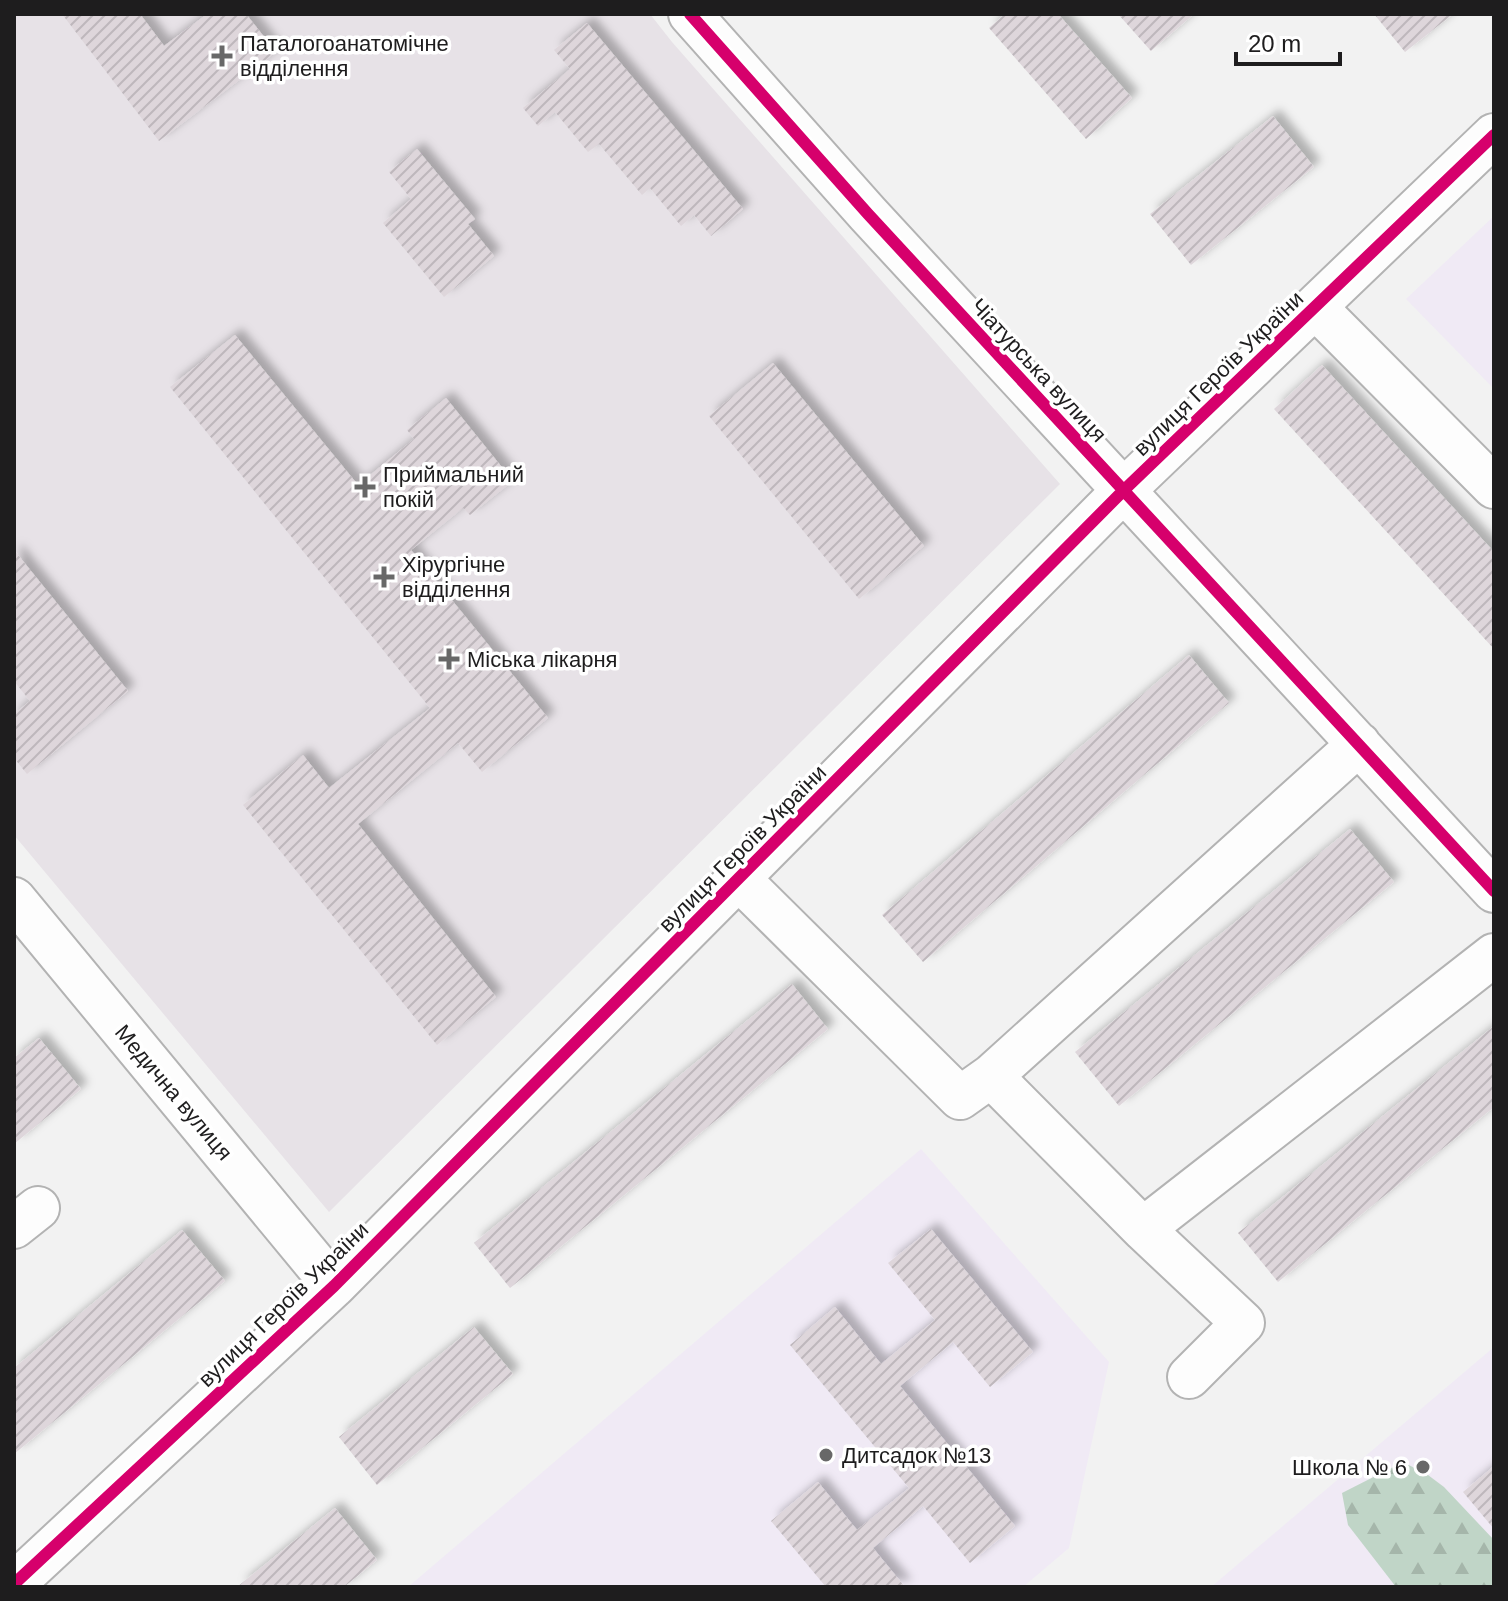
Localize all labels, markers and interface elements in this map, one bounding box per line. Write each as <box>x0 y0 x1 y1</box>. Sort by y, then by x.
scale bar <box>1236 16 1340 66</box>
text: 20 m <box>1248 30 1301 57</box>
place label: Паталогоанатомічне відділення <box>240 31 449 81</box>
marker: Паталогоанатомічне відділення <box>211 45 233 67</box>
street label: вулиця Героїв України <box>1128 286 1308 461</box>
street label: Чіатурська вулиця <box>966 293 1112 447</box>
place label: Приймальний покій <box>383 462 524 512</box>
marker: Приймальний покій <box>354 476 376 498</box>
place label: Хірургічне відділення <box>402 552 510 602</box>
marker: Хірургічне відділення <box>373 566 395 588</box>
place label: Мiська лiкарня <box>467 647 618 672</box>
marker: Мiська лiкарня <box>438 648 460 670</box>
street label: вулиця Героїв України <box>654 760 831 937</box>
street label: Медична вулиця <box>110 1020 237 1165</box>
street label: вулиця Героїв України <box>193 1217 373 1392</box>
place label: Дитсадок №13 <box>842 1443 991 1468</box>
marker: Дитсадок №13 <box>817 1446 835 1464</box>
place label: Школа № 6 <box>1292 1455 1407 1480</box>
marker: Школа № 6 <box>1414 1458 1432 1476</box>

